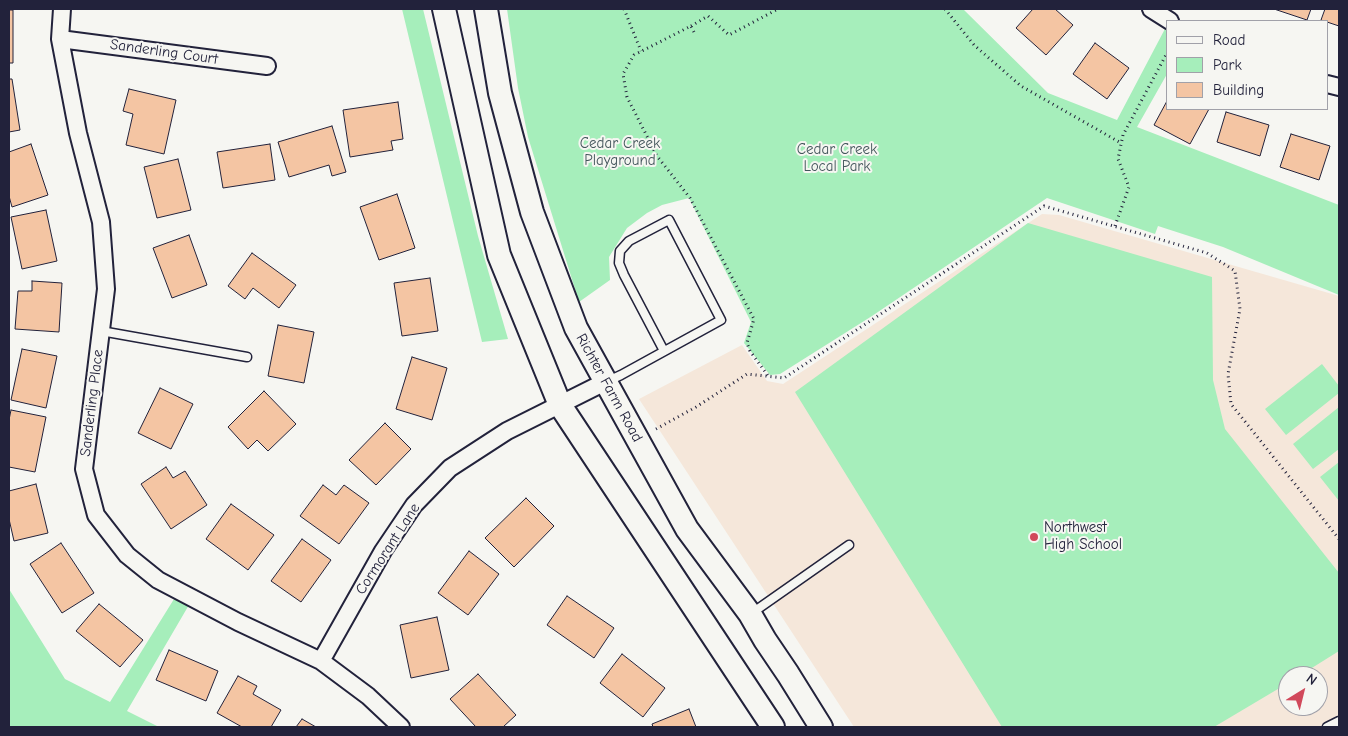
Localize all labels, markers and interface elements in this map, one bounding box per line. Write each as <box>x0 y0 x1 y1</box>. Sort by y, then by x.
legend <box>1166 20 1328 110</box>
text: Road <box>1213 31 1245 49</box>
street label: Sanderling Court <box>109 36 219 68</box>
text: Park <box>1213 56 1242 74</box>
text: Building <box>1213 81 1264 99</box>
park label: Cedar Creek Playground <box>580 135 660 170</box>
park label: Cedar Creek Local Park <box>797 141 877 176</box>
street label: Richter Farm Road <box>572 331 646 445</box>
street label: Sanderling Place <box>76 348 108 458</box>
street label: Cormorant Lane <box>352 500 424 598</box>
place label: Northwest High School <box>1044 519 1122 554</box>
marker: Northwest High School <box>1028 531 1040 543</box>
north arrow <box>1278 666 1328 716</box>
text: N <box>1303 670 1320 689</box>

